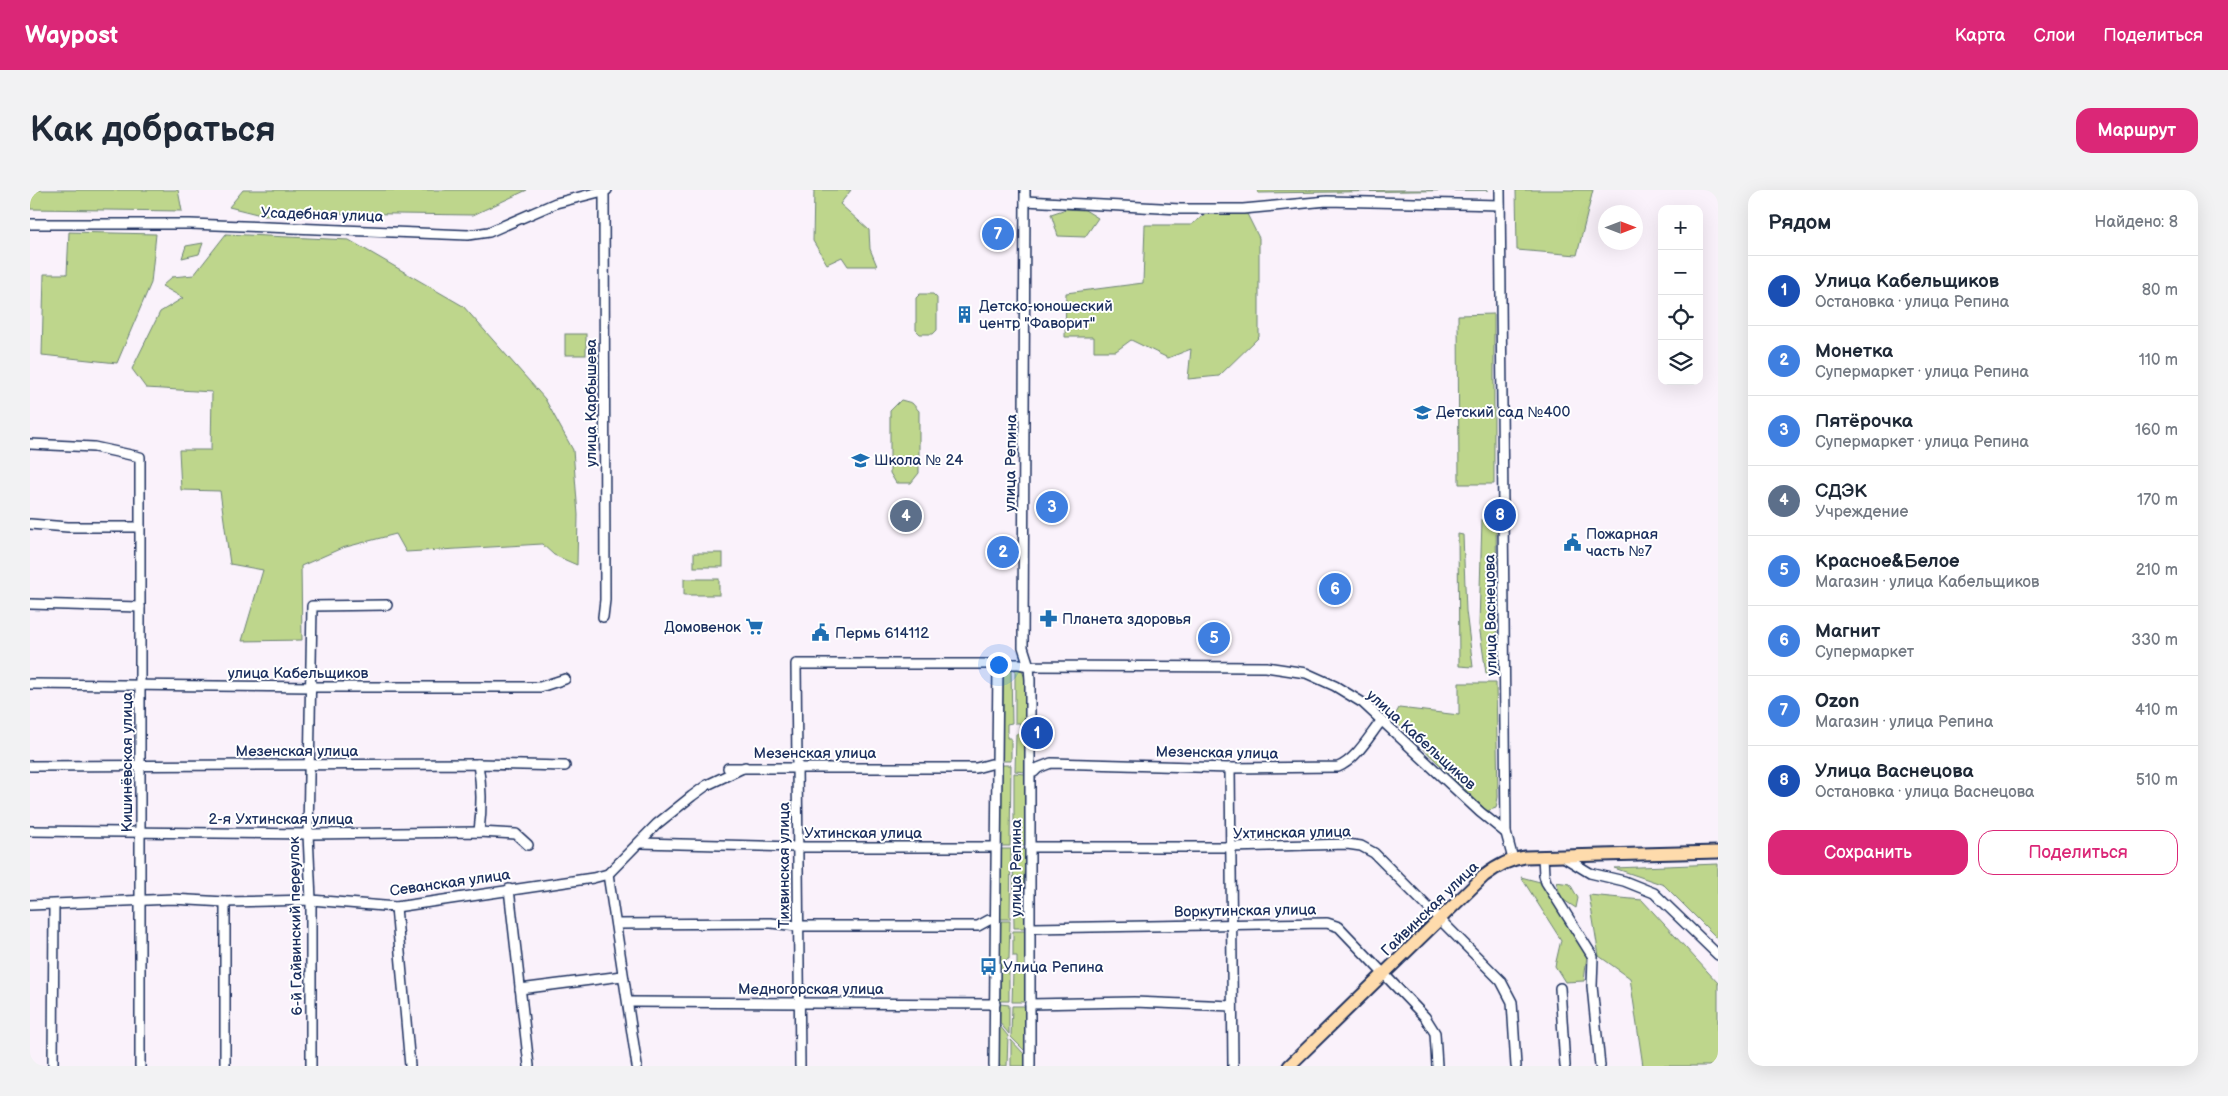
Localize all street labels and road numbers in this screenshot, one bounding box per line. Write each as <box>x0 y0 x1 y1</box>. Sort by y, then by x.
street label: Усадебная улица <box>260 203 384 227</box>
street label: улица Карбышева <box>582 339 601 467</box>
street label: улица Репина <box>1001 414 1021 512</box>
street label: улица Васнецова <box>1480 554 1502 676</box>
street label: улица Кабельщиков <box>228 664 369 683</box>
street label: улица Кабельщиков <box>1362 686 1480 794</box>
street label: Кишинёвская улица <box>118 692 137 832</box>
street label: Мезенская улица <box>236 742 359 761</box>
street label: Мезенская улица <box>1155 742 1279 764</box>
street label: Мезенская улица <box>754 744 877 763</box>
street label: Тихвинская улица <box>775 802 794 928</box>
street label: 2-я Ухтинская улица <box>209 810 354 829</box>
street label: улица Репина <box>1007 819 1026 917</box>
street label: Ухтинская улица <box>1233 822 1351 844</box>
street label: Ухтинская улица <box>804 824 922 843</box>
street label: 6-й Гайвинский переулок <box>285 836 307 1016</box>
street label: Гайвинская улица <box>1377 858 1483 960</box>
street label: Севанская улица <box>388 865 512 901</box>
street label: Воркутинская улица <box>1174 900 1316 922</box>
street label: Медногорская улица <box>738 980 884 999</box>

